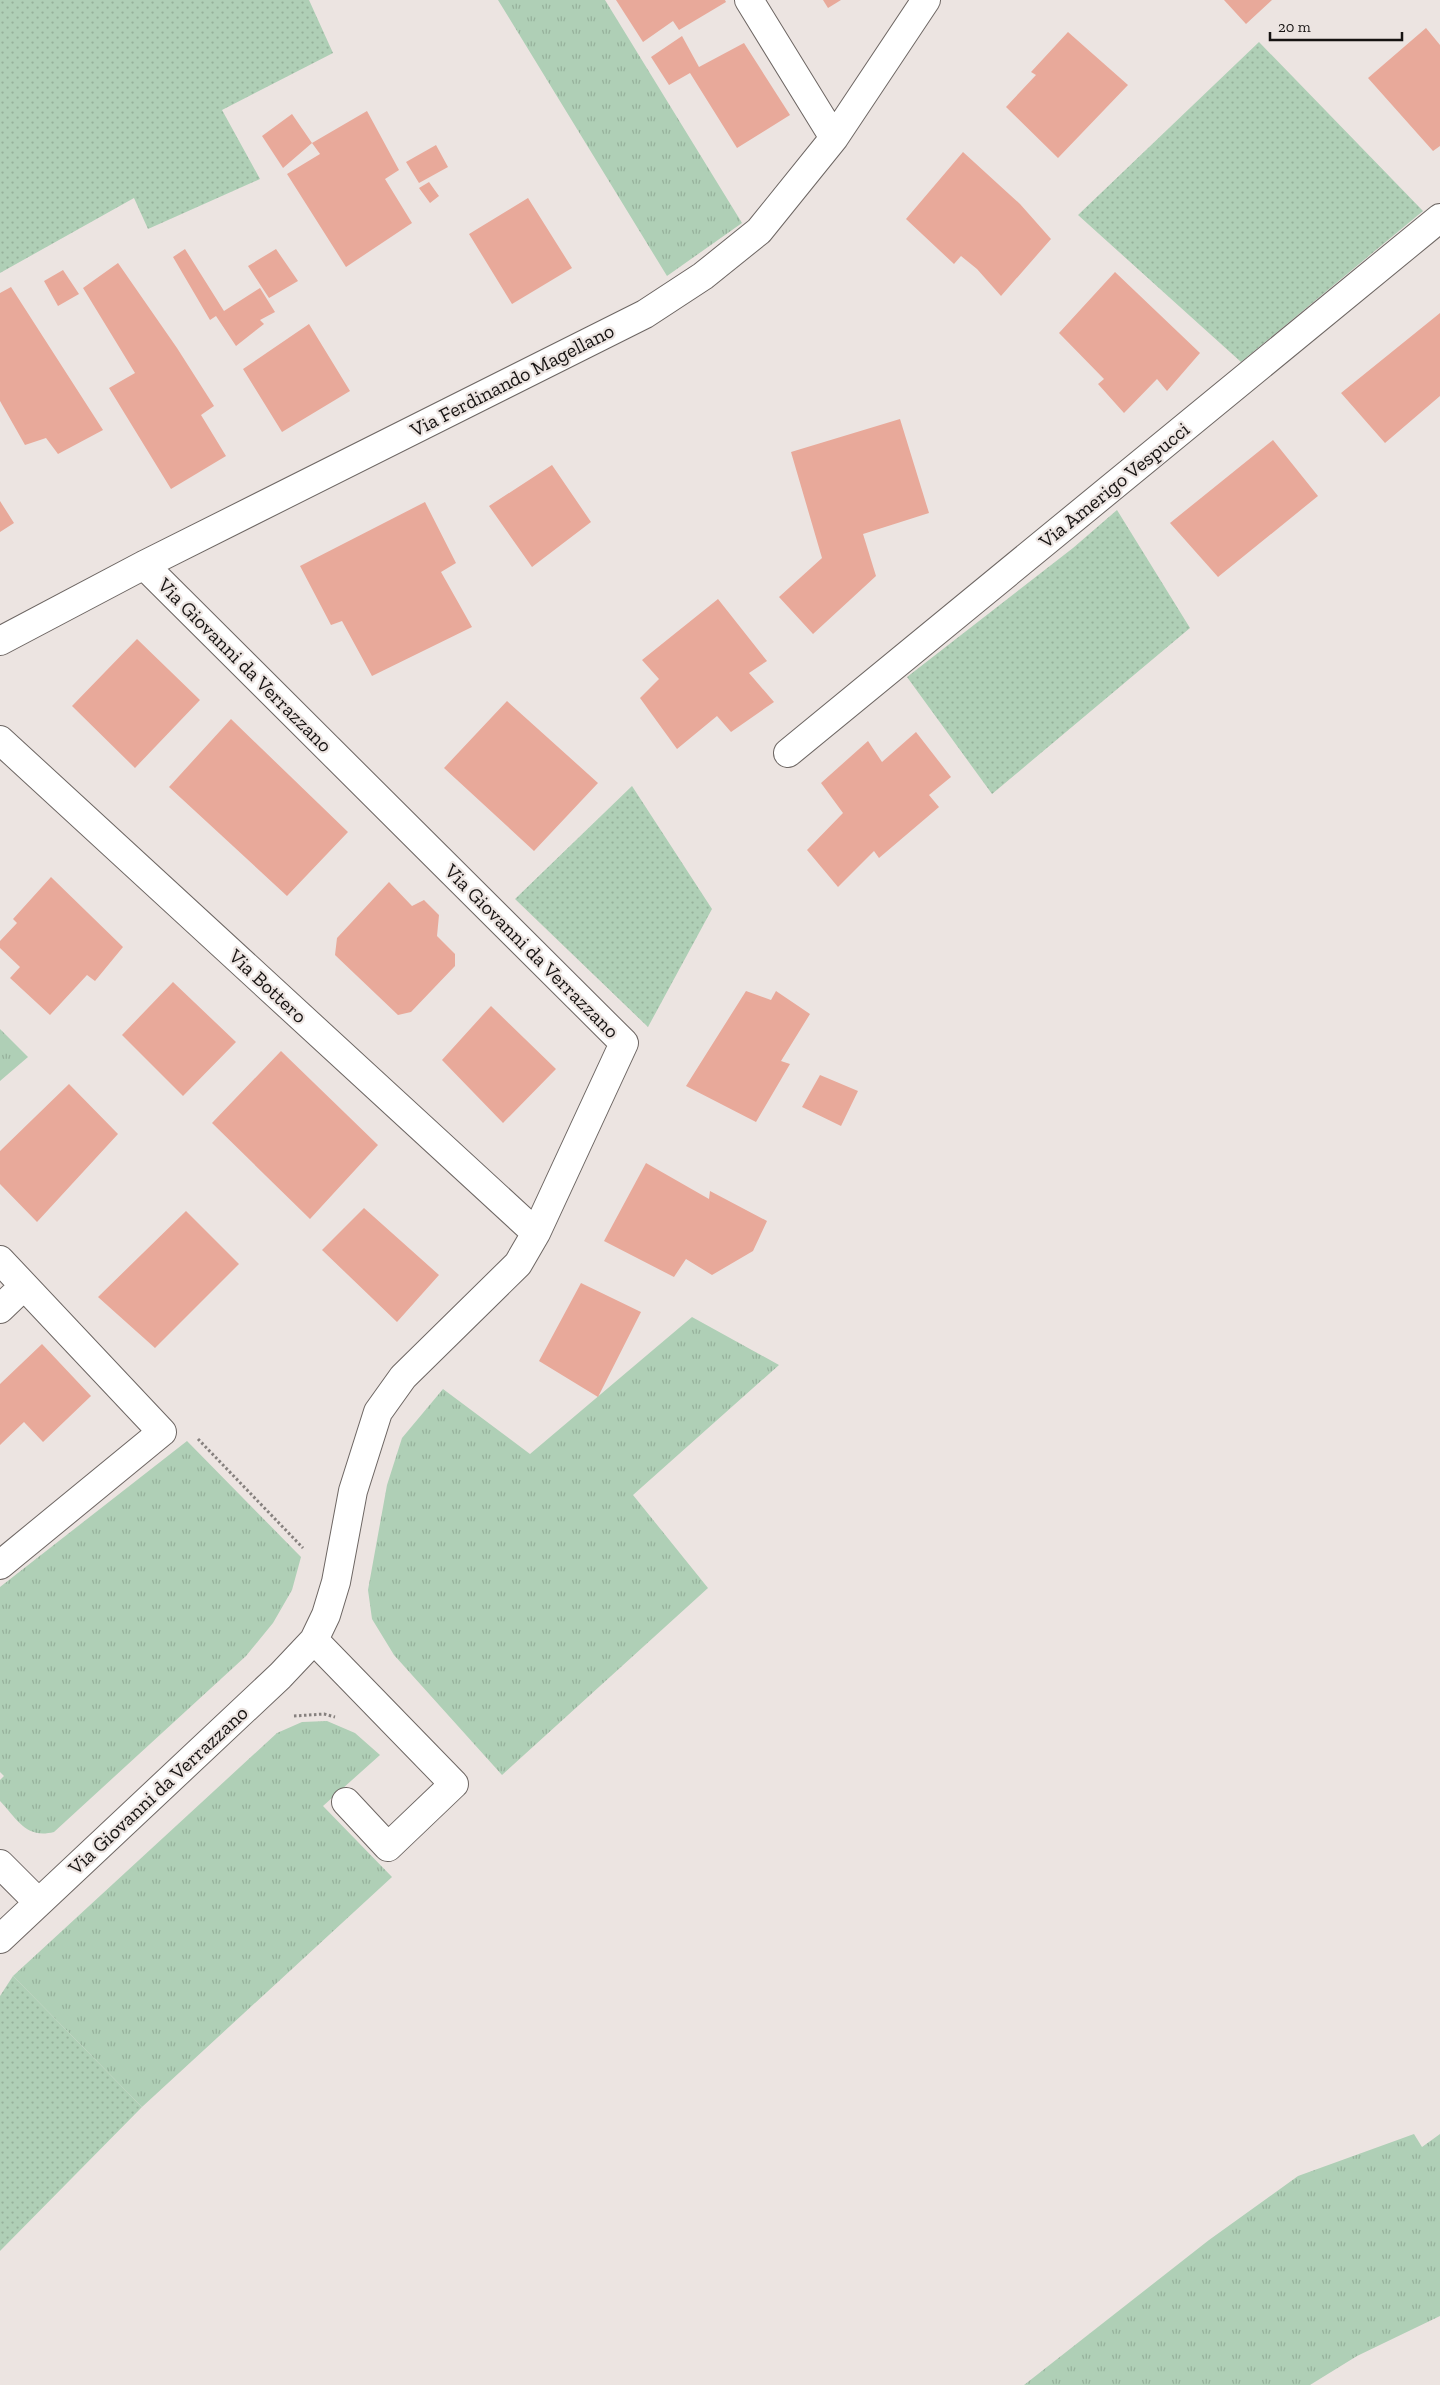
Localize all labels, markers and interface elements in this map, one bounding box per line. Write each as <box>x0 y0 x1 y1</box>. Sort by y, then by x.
scale bar <box>1270 10 1402 42</box>
text: 20 m <box>1278 18 1311 36</box>
street label: Via Ferdinando Magellano <box>405 318 618 442</box>
street label: Via Amerigo Vespucci <box>1033 417 1194 554</box>
street label: Via Giovanni da Verrazzano <box>152 572 337 757</box>
street label: Via Giovanni da Verrazzano <box>439 858 624 1043</box>
street label: Via Bottero <box>223 943 312 1028</box>
street label: Via Giovanni da Verrazzano <box>63 1701 253 1880</box>

